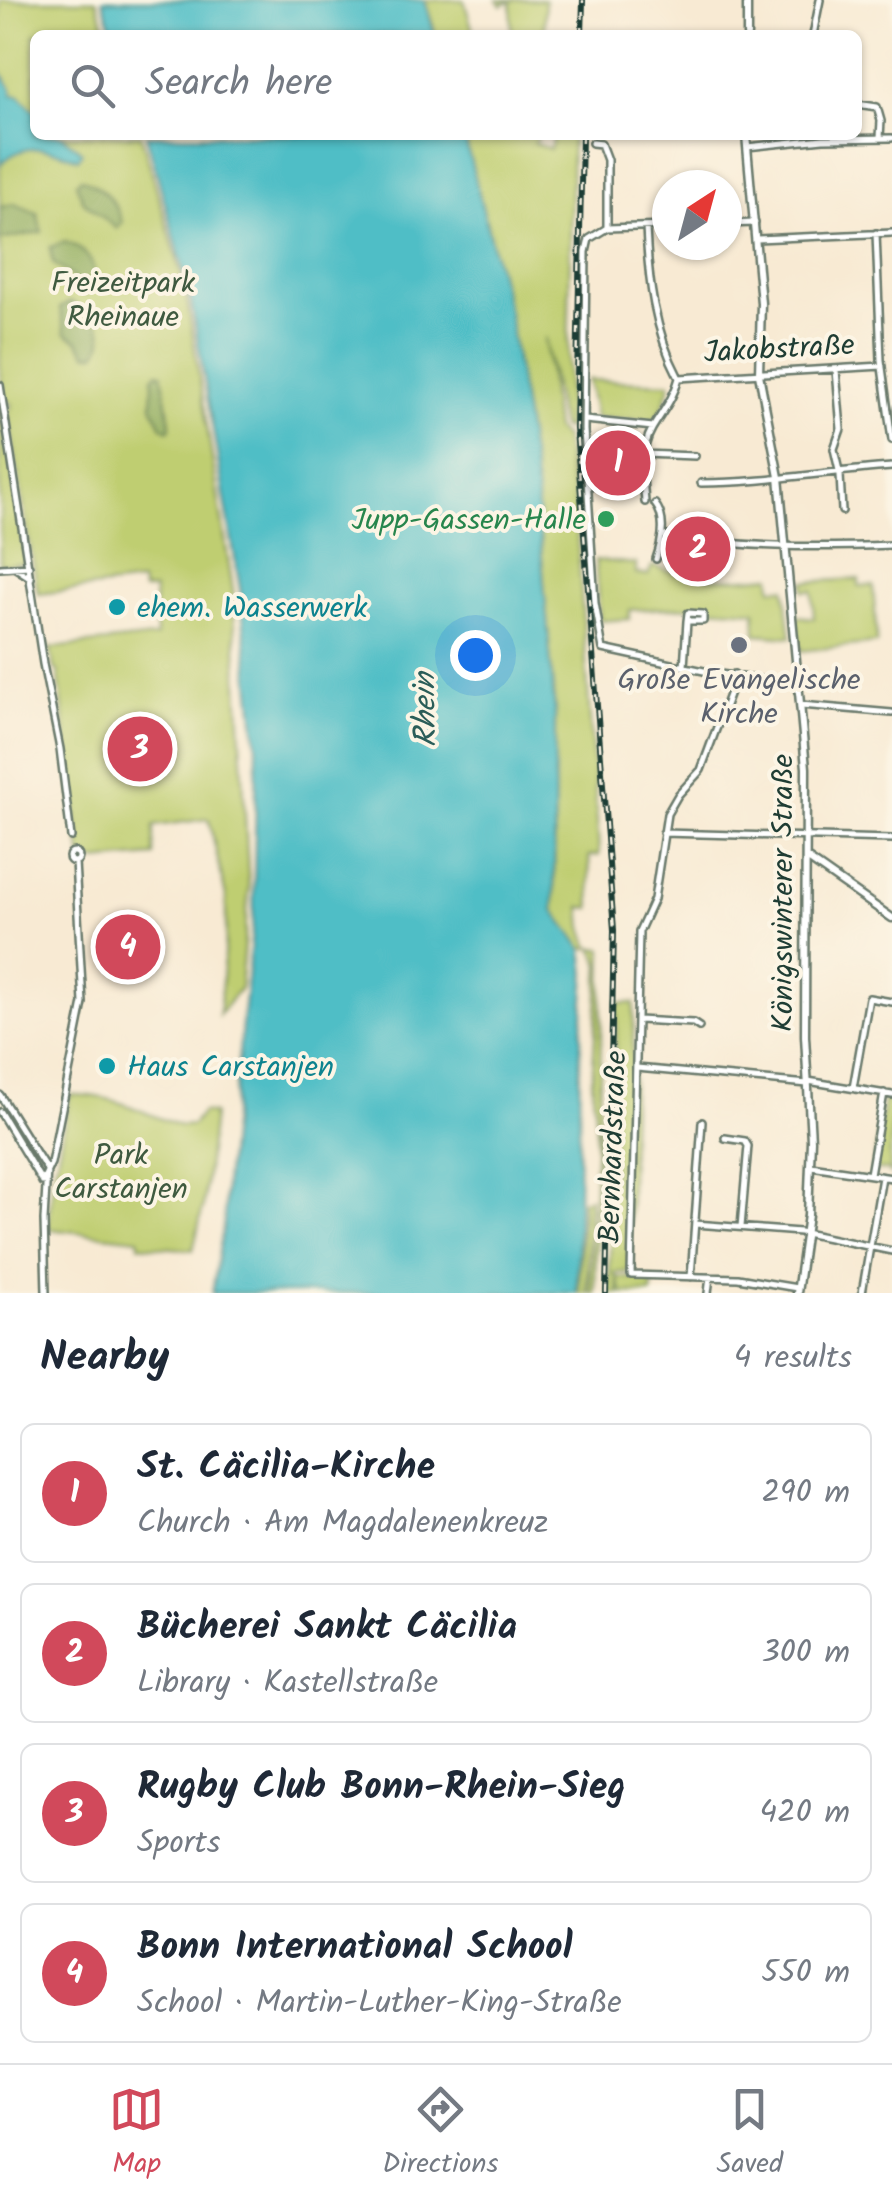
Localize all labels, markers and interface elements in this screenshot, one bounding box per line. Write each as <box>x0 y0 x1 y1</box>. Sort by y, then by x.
search box <box>30 30 862 140</box>
text: Search here <box>145 55 332 115</box>
icon: search <box>65 58 120 113</box>
north arrow <box>652 170 742 260</box>
park label: Freizeitpark Rheinaue <box>51 260 196 342</box>
street label: Jakobstraße <box>702 322 856 378</box>
pin: 1 <box>586 426 650 500</box>
place label: Jupp-Gassen-Halle <box>351 497 586 545</box>
marker: Jupp-Gassen-Halle <box>595 508 617 530</box>
pin: 2 <box>666 512 730 586</box>
place label: ehem. Wasserwerk <box>137 585 368 633</box>
marker: ehem. Wasserwerk <box>106 596 128 618</box>
your location <box>450 630 501 681</box>
marker: Große Evangelische Kirche <box>728 634 750 656</box>
place label: Große Evangelische Kirche <box>617 657 861 739</box>
water label: Rhein <box>400 669 453 748</box>
pin: 3 <box>108 712 172 786</box>
street label: Königswinterer Straße <box>760 754 808 1032</box>
pin: 4 <box>96 910 160 984</box>
place label: Haus Carstanjen <box>127 1044 334 1092</box>
street label: Bernhardstraße <box>587 1050 641 1244</box>
marker: Haus Carstanjen <box>96 1055 118 1077</box>
park label: Park Carstanjen <box>54 1132 188 1214</box>
text: Nearby <box>40 1325 169 1392</box>
text: 4 results <box>734 1333 852 1384</box>
text: St. Cäcilia-Kirche <box>137 1438 435 1498</box>
text: 1 <box>70 1468 79 1519</box>
text: 290 m <box>761 1468 850 1519</box>
text: Church · Am Magdalenenkreuz <box>137 1498 548 1549</box>
text: Bücherei Sankt Cäcilia <box>137 1598 517 1658</box>
text: 2 <box>65 1628 84 1679</box>
text: 300 m <box>761 1628 850 1679</box>
text: Library · Kastellstraße <box>137 1658 438 1709</box>
text: Rugby Club Bonn-Rhein-Sieg <box>137 1758 626 1818</box>
text: 3 <box>66 1788 83 1839</box>
text: 420 m <box>759 1788 850 1839</box>
text: Sports <box>137 1818 220 1869</box>
text: Bonn International School <box>137 1918 573 1978</box>
text: 4 <box>66 1948 83 1999</box>
text: 550 m <box>761 1948 850 1999</box>
text: School · Martin-Luther-King-Straße <box>137 1978 622 2029</box>
tab: Map <box>109 2082 164 2187</box>
tab: Directions <box>382 2082 498 2187</box>
tab: Saved <box>717 2082 783 2187</box>

